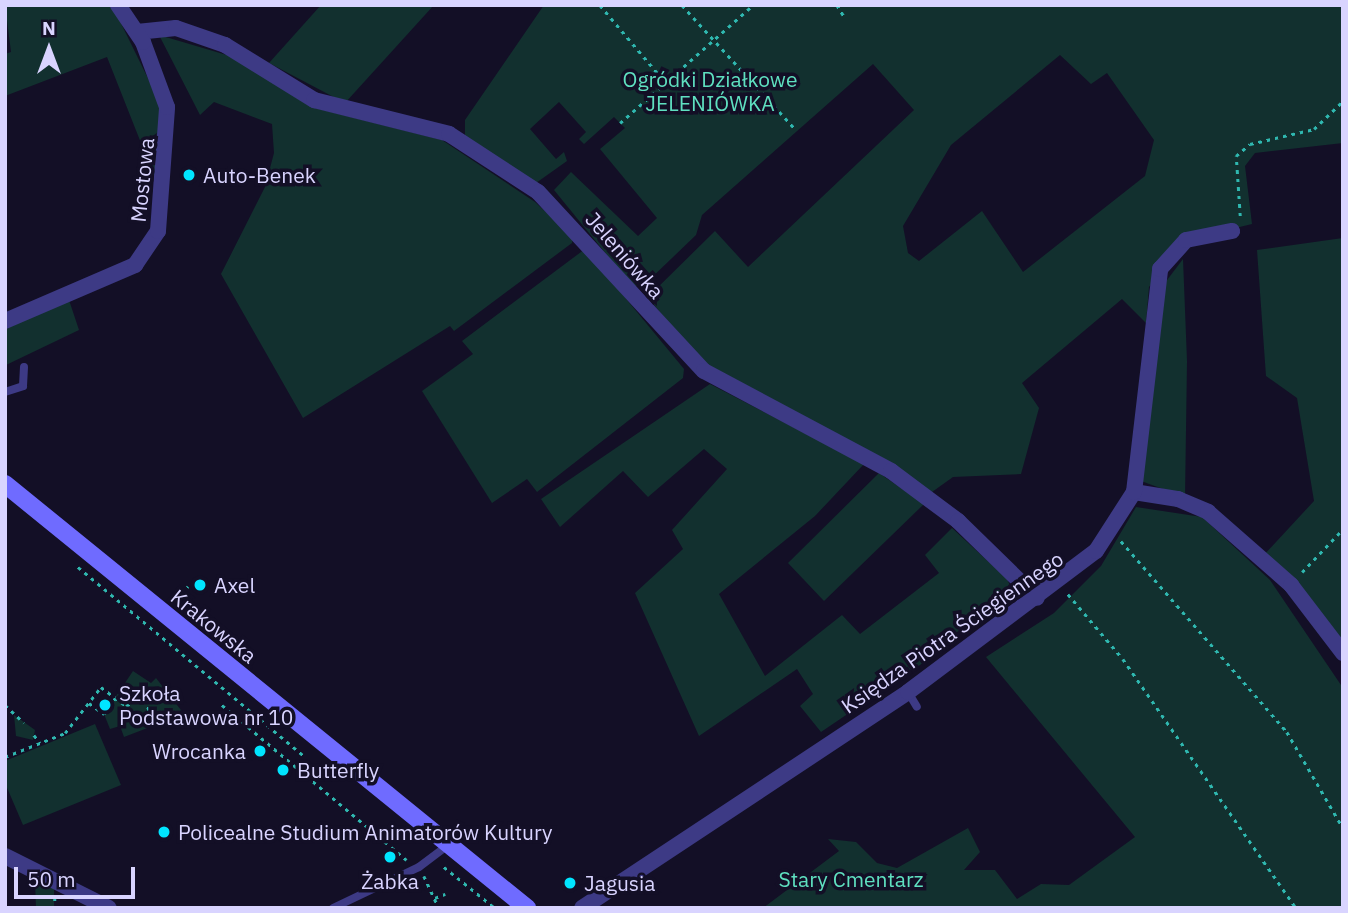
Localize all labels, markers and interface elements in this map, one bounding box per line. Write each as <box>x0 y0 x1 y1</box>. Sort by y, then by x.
north arrow <box>14 14 84 84</box>
text: N <box>42 16 56 40</box>
park label: Ogródki Działkowe JELENIÓWKA <box>623 66 797 116</box>
street label: Mostowa <box>125 136 159 224</box>
place label: Auto-Benek <box>203 162 316 188</box>
marker: Auto-Benek <box>181 167 197 183</box>
street label: Jeleniówka <box>581 207 669 303</box>
street label: Księdza Piotra Ściegiennego <box>836 546 1068 718</box>
place label: Axel <box>214 572 255 598</box>
marker: Axel <box>192 577 208 593</box>
street label: Krakowska <box>166 584 262 668</box>
place label: Szkoła Podstawowa nr 10 <box>119 680 293 730</box>
marker: Szkoła Podstawowa nr 10 <box>97 697 113 713</box>
place label: Wrocanka <box>152 738 246 764</box>
marker: Wrocanka <box>252 743 268 759</box>
place label: Butterfly <box>297 757 379 783</box>
marker: Butterfly <box>275 762 291 778</box>
place label: Policealne Studium Animatorów Kultury <box>178 819 552 845</box>
marker: Policealne Studium Animatorów Kultury <box>156 824 172 840</box>
marker: Żabka <box>382 849 398 865</box>
scale bar <box>18 853 138 897</box>
text: 50 m <box>27 865 76 893</box>
park label: Stary Cmentarz <box>778 866 924 892</box>
place label: Żabka <box>361 868 419 894</box>
place label: Jagusia <box>584 870 656 896</box>
marker: Jagusia <box>562 875 578 891</box>

